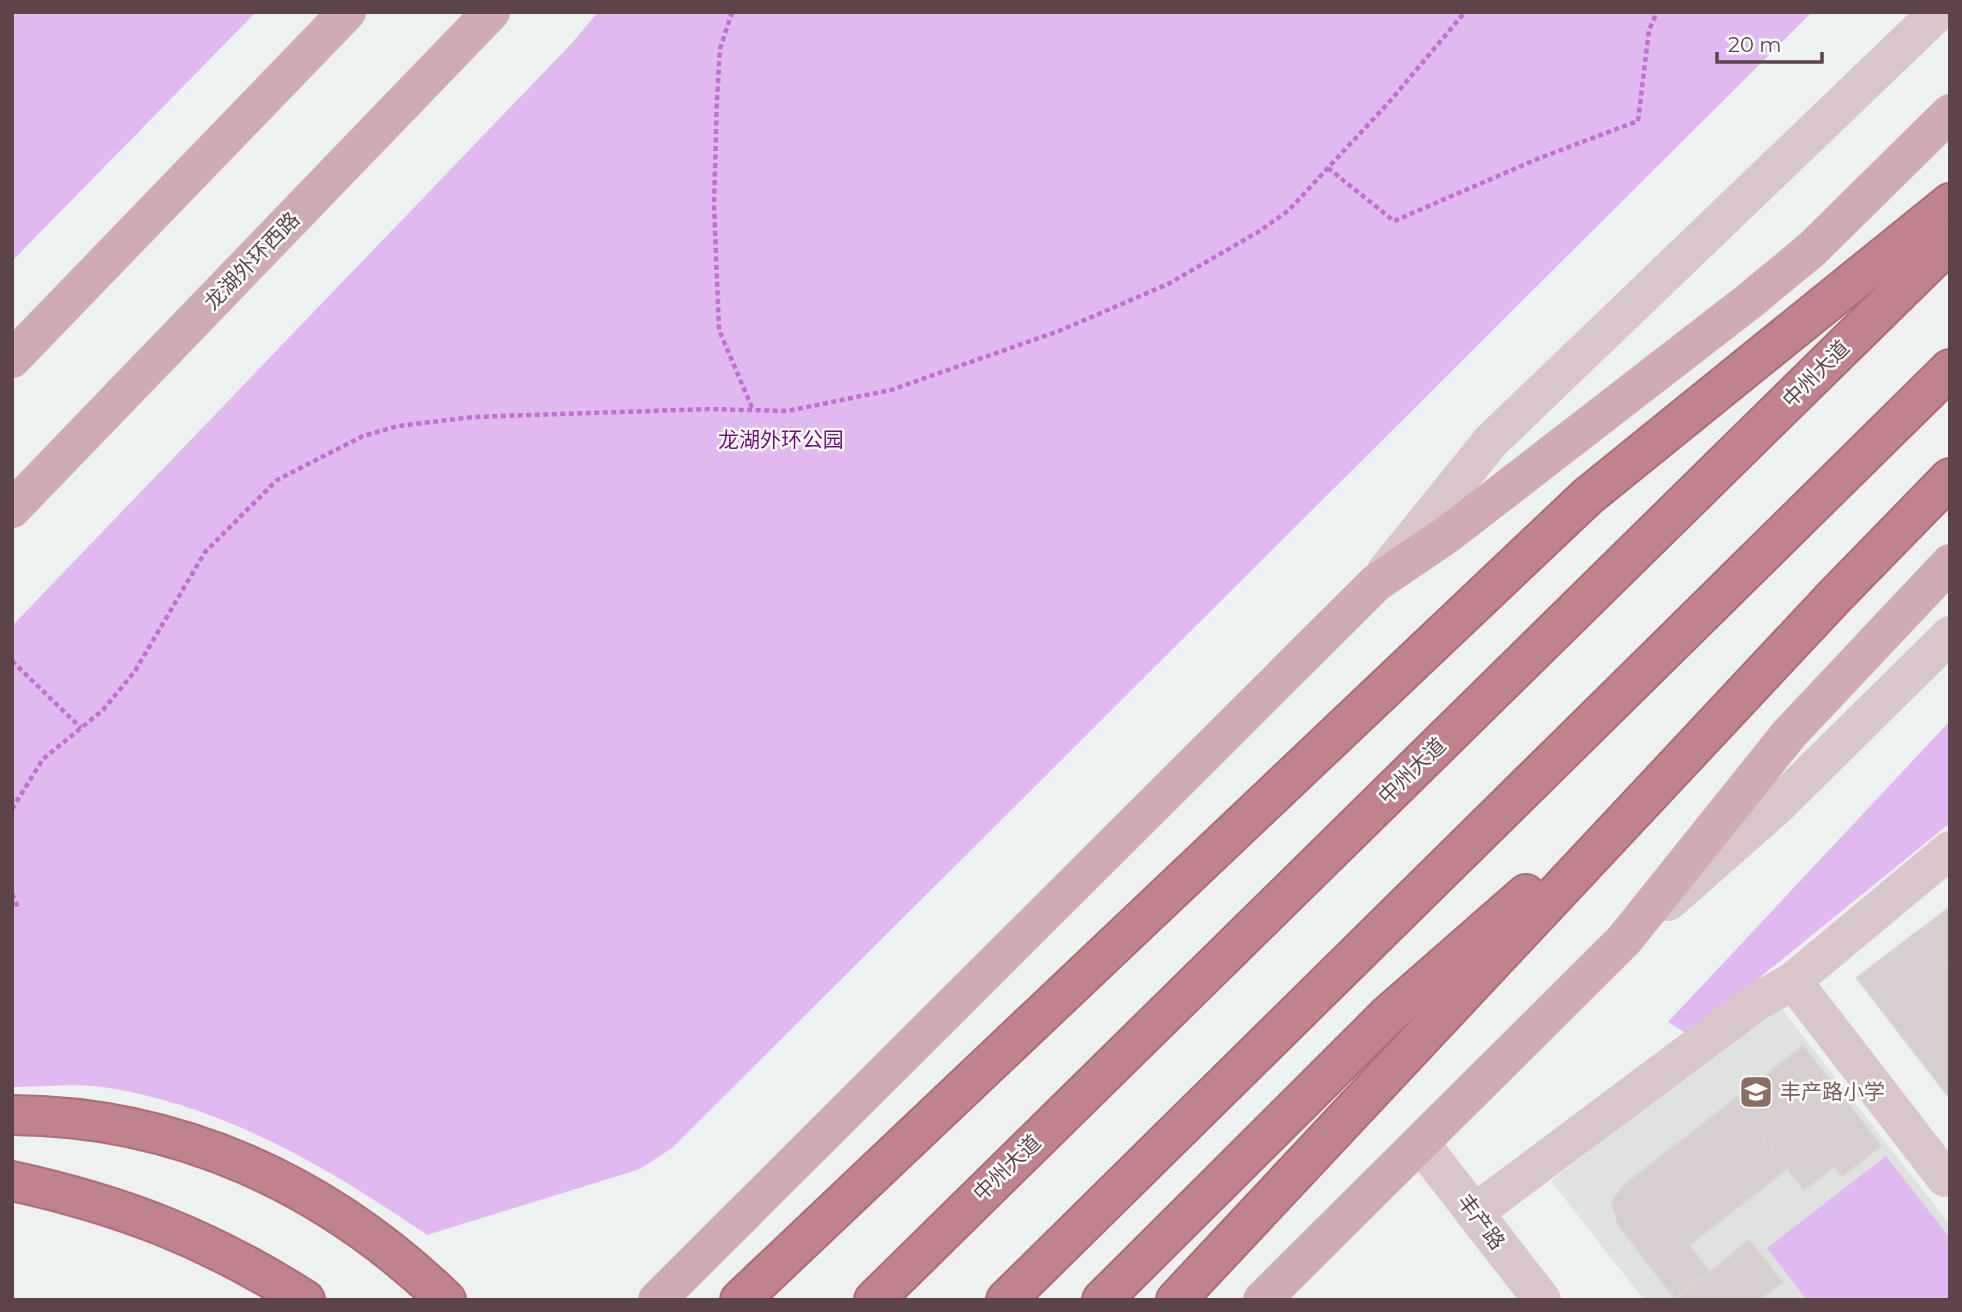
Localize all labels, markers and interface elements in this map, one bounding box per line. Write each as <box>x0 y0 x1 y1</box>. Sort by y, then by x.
scale bar <box>1717 21 1822 65</box>
text: 20 m <box>1728 32 1782 57</box>
street label: 龙湖外环西路 <box>199 207 304 315</box>
street label: 中州大道 <box>1777 335 1854 412</box>
park label: 龙湖外环公园 <box>718 427 844 452</box>
street label: 中州大道 <box>1373 732 1451 809</box>
school or university icon: 丰产路小学 <box>1737 1073 1775 1111</box>
place label: 丰产路小学 <box>1780 1079 1885 1104</box>
street label: 中州大道 <box>968 1129 1046 1206</box>
street label: 丰产路 <box>1452 1189 1510 1254</box>

